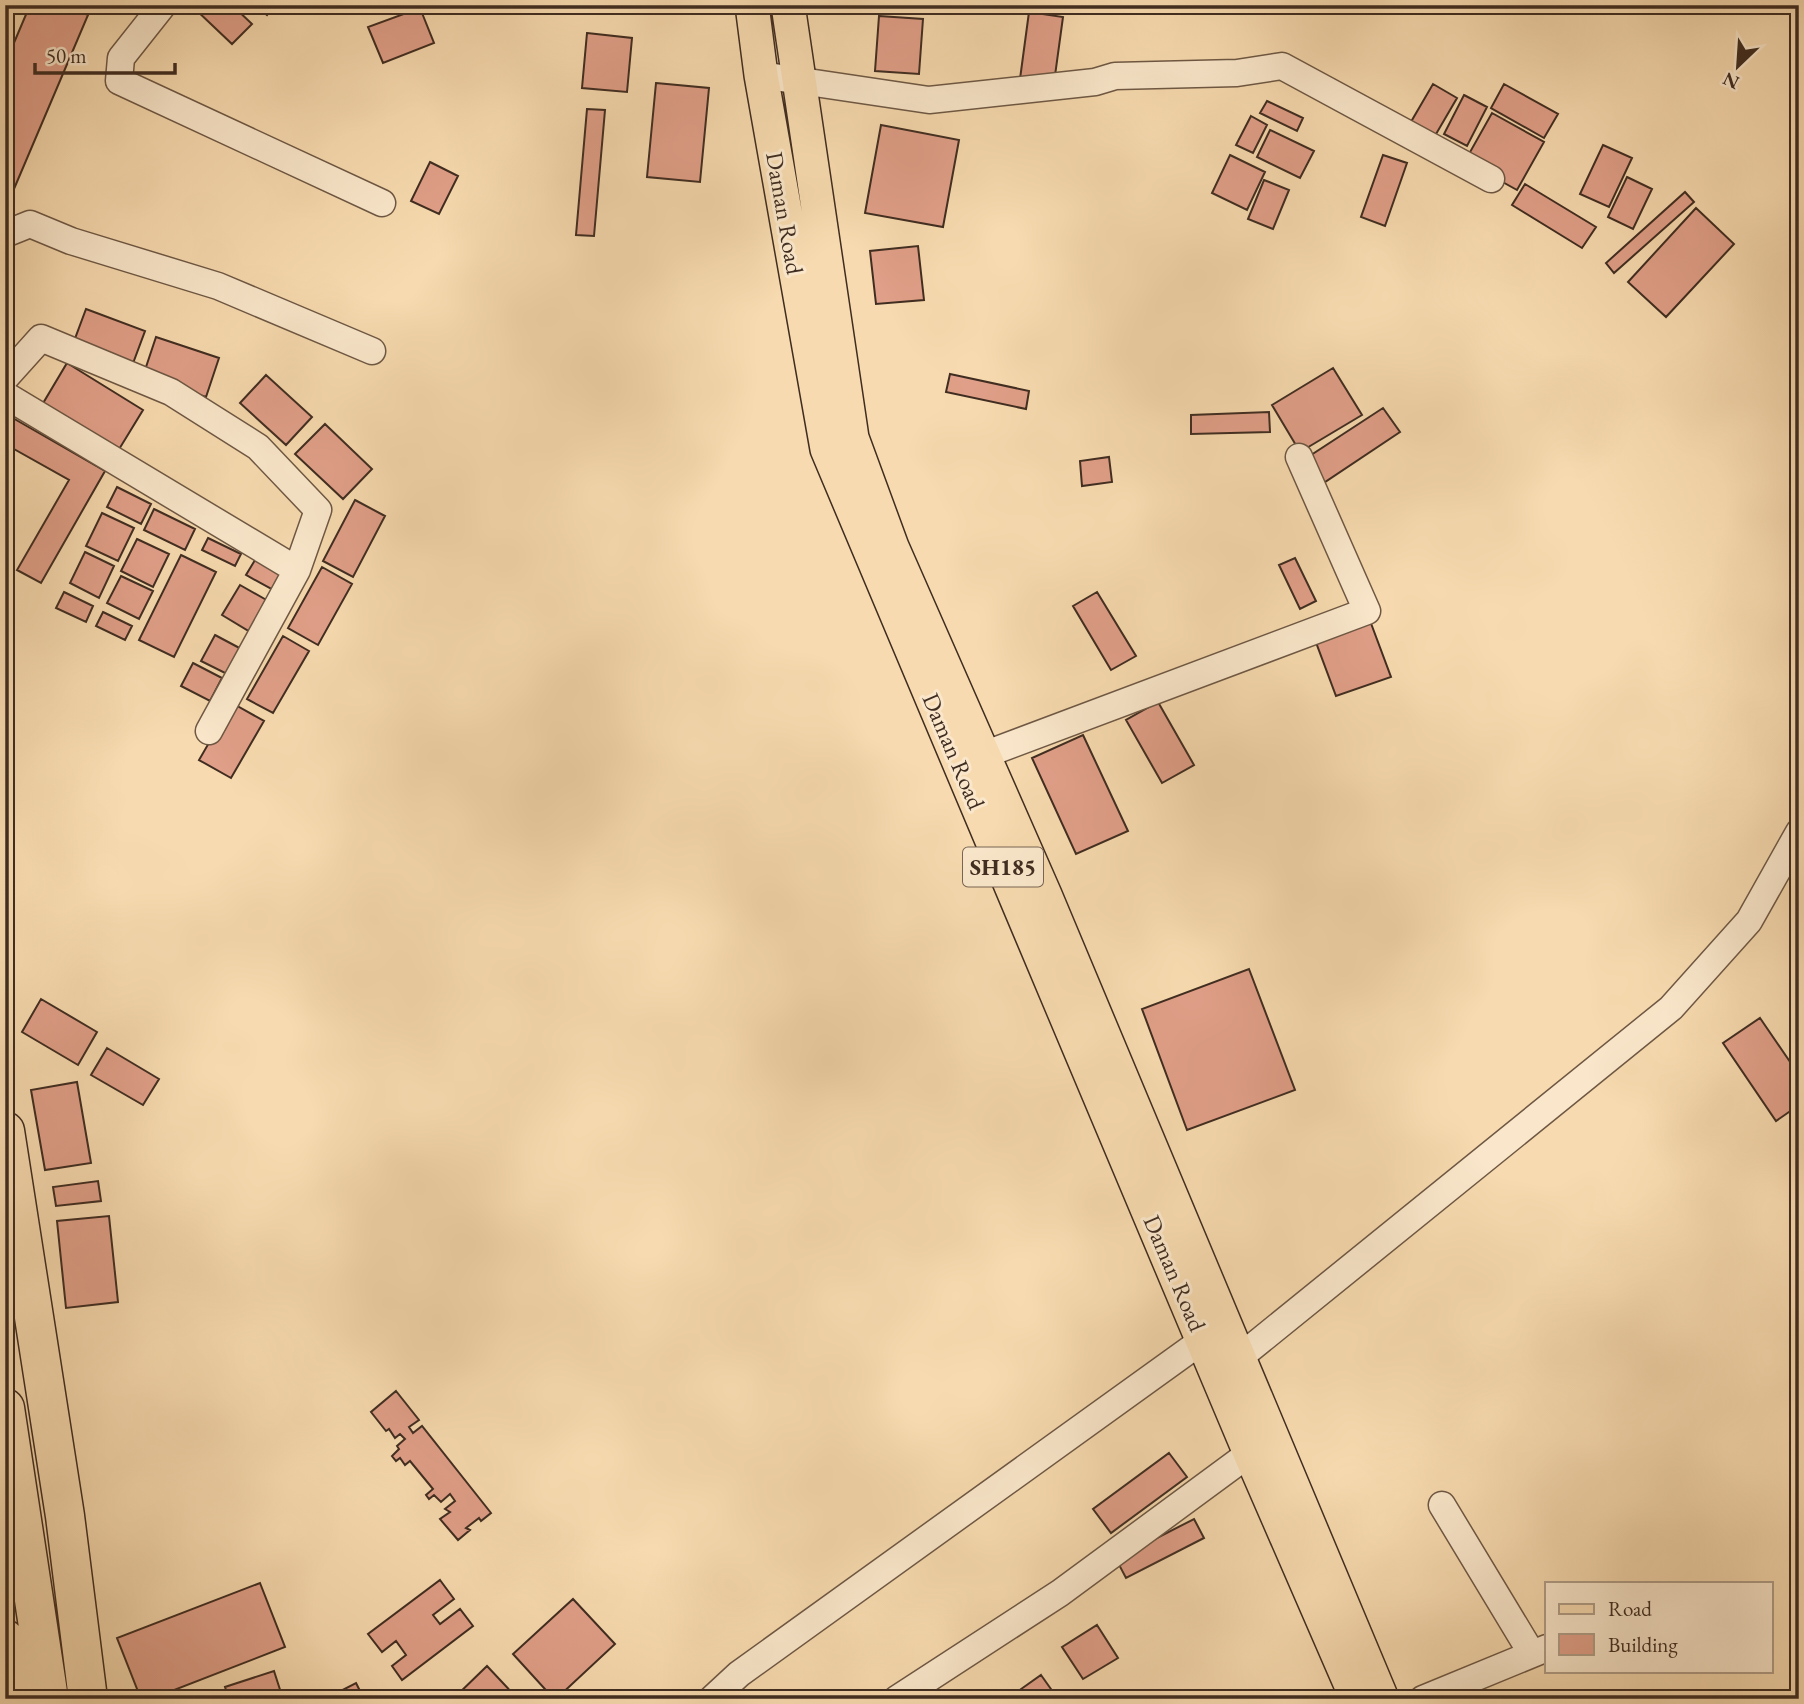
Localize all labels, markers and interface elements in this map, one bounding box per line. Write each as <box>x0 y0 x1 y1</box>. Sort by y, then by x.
scale bar <box>35 32 175 76</box>
north arrow <box>1702 32 1772 102</box>
text: 50 m <box>46 42 87 69</box>
text: N <box>1718 66 1743 96</box>
street label: Daman Road <box>759 149 811 277</box>
street label: Daman Road <box>916 688 993 815</box>
road number: SH185 <box>963 848 1043 887</box>
street label: Daman Road <box>1137 1210 1214 1337</box>
legend <box>1545 1582 1772 1672</box>
text: Road <box>1608 1595 1652 1622</box>
text: Building <box>1608 1631 1678 1658</box>

